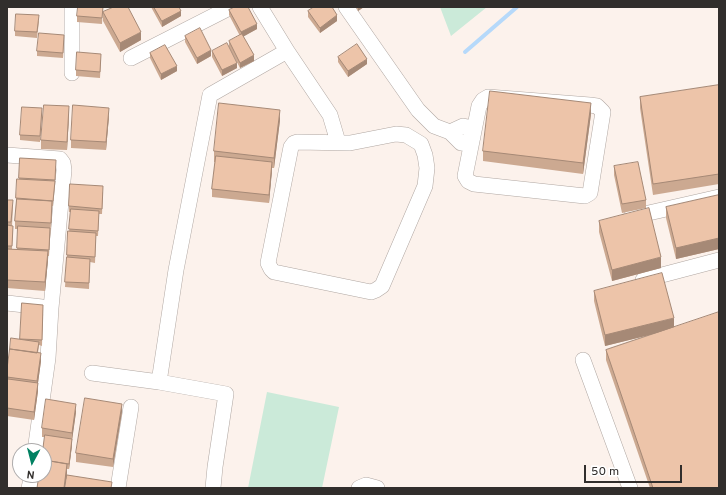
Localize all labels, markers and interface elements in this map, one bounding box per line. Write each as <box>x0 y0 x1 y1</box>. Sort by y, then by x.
north arrow <box>12 443 52 483</box>
scale bar <box>586 457 684 483</box>
text: 50 m <box>591 464 619 480</box>
text: N <box>26 466 35 481</box>

